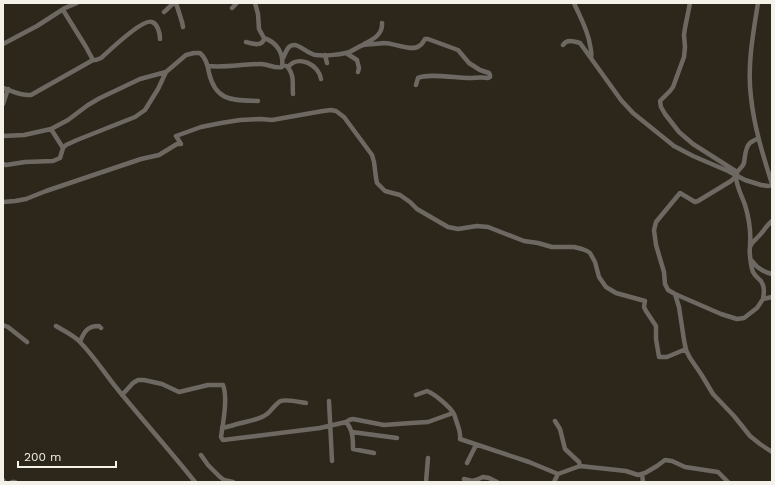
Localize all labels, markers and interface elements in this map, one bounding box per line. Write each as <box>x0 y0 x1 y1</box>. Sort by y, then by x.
scale bar <box>18 443 116 469</box>
text: 200 m <box>24 450 61 464</box>

